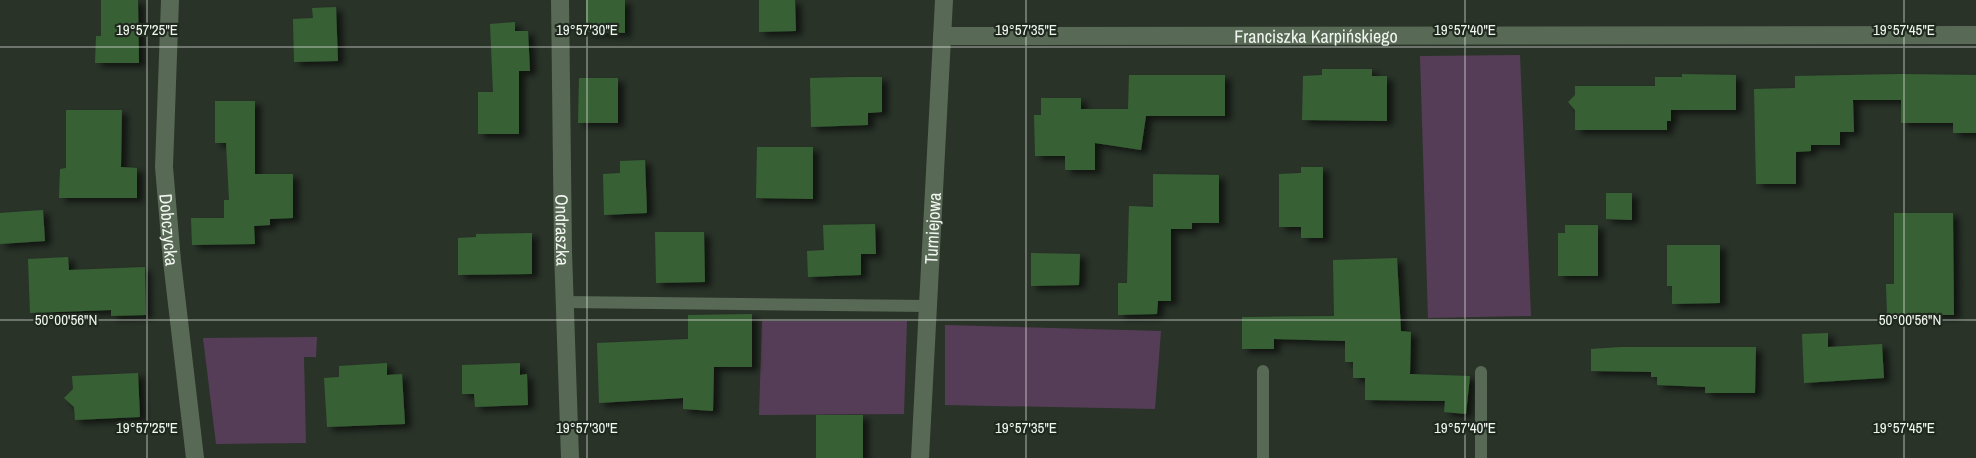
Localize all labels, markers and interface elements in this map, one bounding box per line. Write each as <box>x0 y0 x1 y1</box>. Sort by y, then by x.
text: 19°57'25"E <box>116 19 178 40</box>
text: 19°57'30"E <box>556 19 618 40</box>
text: 19°57'35"E <box>995 19 1057 40</box>
text: 19°57'40"E <box>1434 19 1496 40</box>
text: 19°57'45"E <box>1873 19 1935 40</box>
street label: Franciszka Karpińskiego <box>1234 23 1398 48</box>
street label: Turniejowa <box>918 192 946 265</box>
street label: Dobczycka <box>154 193 185 267</box>
street label: Ondraszka <box>550 194 576 266</box>
text: 50°00'56"N <box>35 309 97 330</box>
text: 50°00'56"N <box>1879 309 1941 330</box>
text: 19°57'25"E <box>116 417 178 438</box>
text: 19°57'30"E <box>556 417 618 438</box>
text: 19°57'35"E <box>995 417 1057 438</box>
text: 19°57'40"E <box>1434 417 1496 438</box>
text: 19°57'45"E <box>1873 417 1935 438</box>

